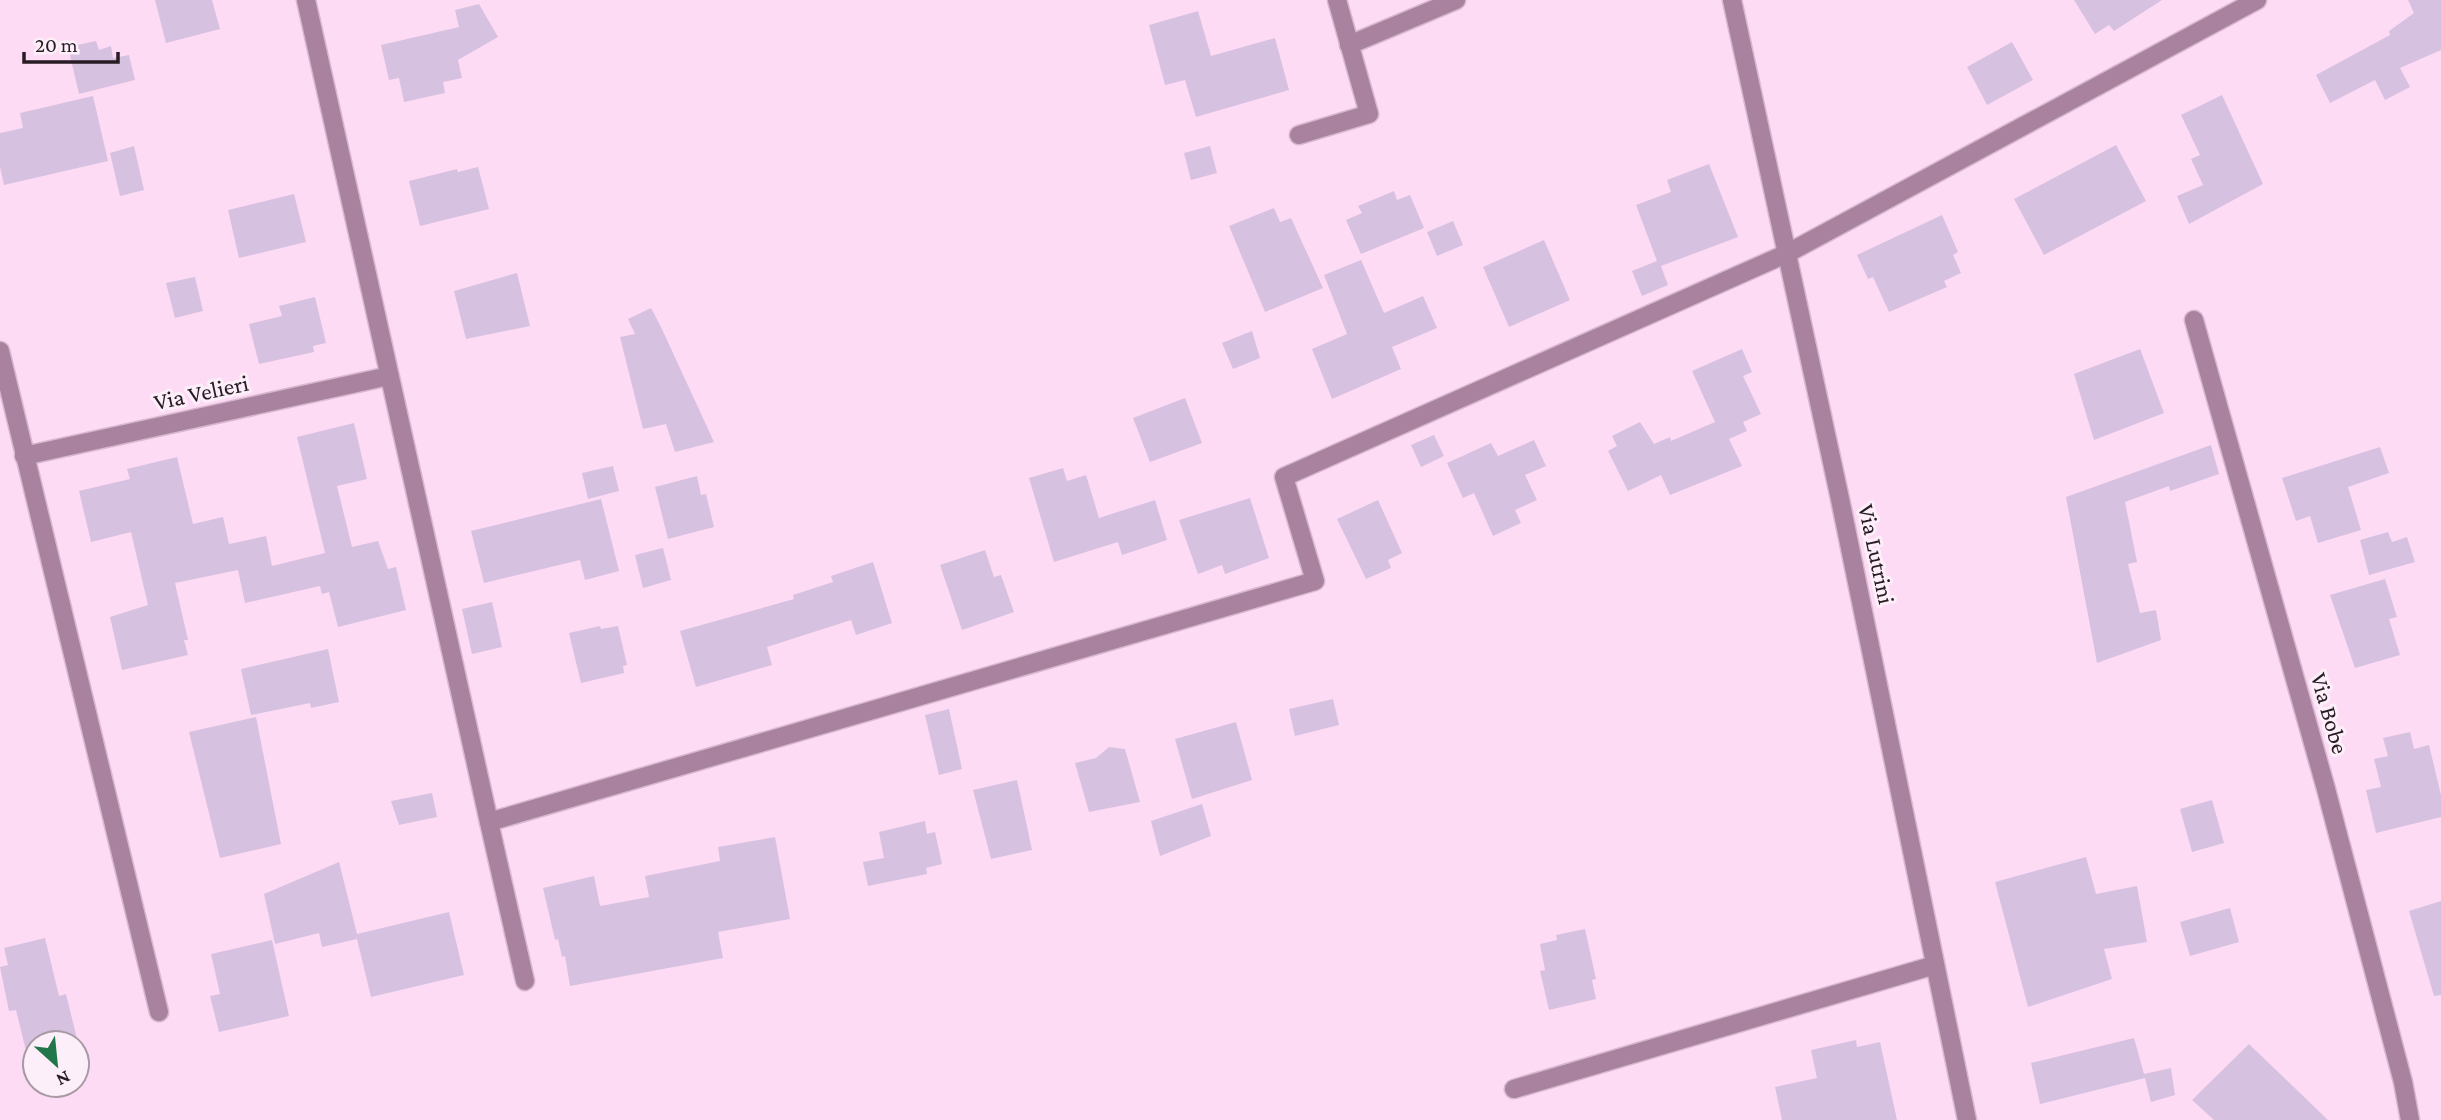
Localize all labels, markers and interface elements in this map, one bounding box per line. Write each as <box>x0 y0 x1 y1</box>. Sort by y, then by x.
scale bar <box>24 21 119 65</box>
text: 20 m <box>35 33 78 57</box>
street label: Via Velieri <box>151 369 251 415</box>
street label: Via Lutrini <box>1853 501 1901 607</box>
street label: Via Bobe <box>2306 669 2354 757</box>
north arrow <box>21 1029 91 1099</box>
text: N <box>53 1066 74 1091</box>

